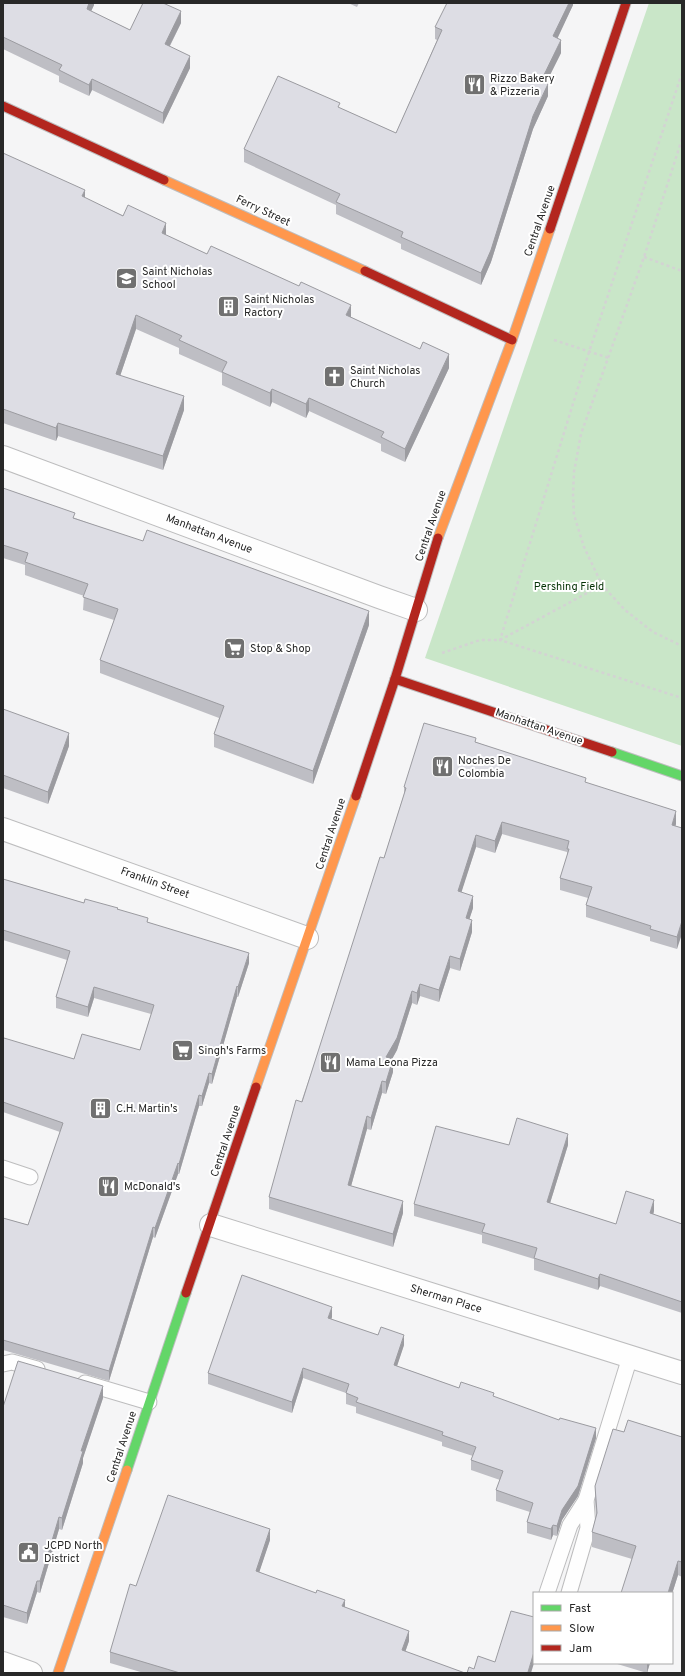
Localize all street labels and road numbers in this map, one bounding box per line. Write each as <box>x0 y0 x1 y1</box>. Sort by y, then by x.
street label: Central Avenue <box>521 183 559 259</box>
street label: Ferry Street <box>233 192 293 230</box>
street label: Central Avenue <box>412 488 450 564</box>
street label: Manhattan Avenue <box>164 511 254 557</box>
street label: Manhattan Avenue <box>493 705 585 749</box>
street label: Central Avenue <box>313 796 349 872</box>
street label: Franklin Street <box>119 864 191 902</box>
street label: Central Avenue <box>208 1103 244 1179</box>
street label: Sherman Place <box>408 1281 484 1317</box>
street label: Central Avenue <box>104 1409 140 1485</box>

